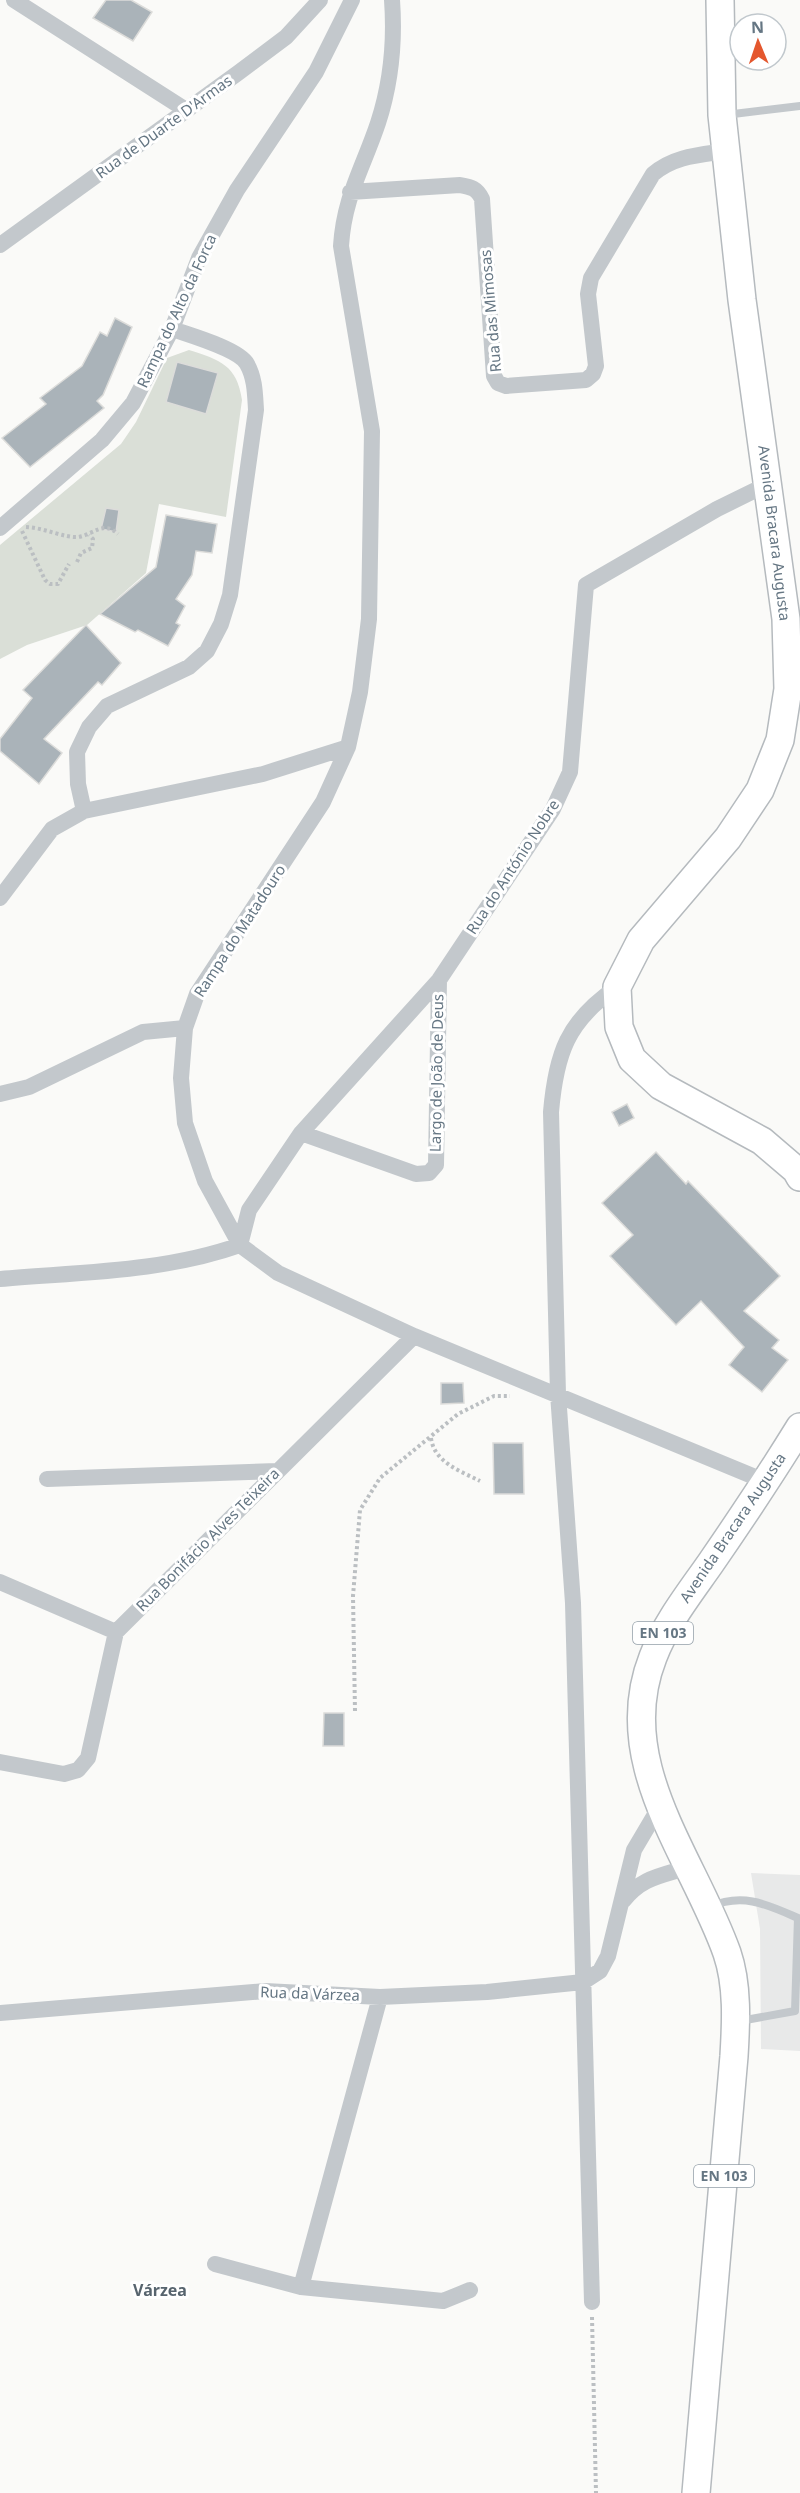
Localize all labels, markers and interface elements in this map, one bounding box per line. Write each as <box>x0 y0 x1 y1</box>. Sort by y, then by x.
north arrow <box>728 12 788 72</box>
text: N <box>751 16 764 38</box>
street label: Rua de Duarte D'Armas <box>91 70 236 182</box>
street label: Rampa do Alto da Forca <box>132 231 221 391</box>
street label: Rua das Mimosas <box>475 249 505 373</box>
street label: Avenida Bracara Augusta <box>754 444 796 622</box>
street label: Rua do António Nobre <box>461 795 563 938</box>
street label: Rampa do Matadouro <box>189 860 289 1000</box>
street label: Largo de João de Deus <box>425 994 447 1152</box>
street label: Avenida Bracara Augusta <box>675 1449 790 1606</box>
street label: Rua Bonifácio Alves Teixeira <box>131 1463 283 1615</box>
road number: EN 103 <box>633 1622 693 1644</box>
street label: Rua da Várzea <box>260 1981 360 2005</box>
road number: EN 103 <box>694 2165 754 2187</box>
district label: Várzea <box>133 2279 187 2301</box>

